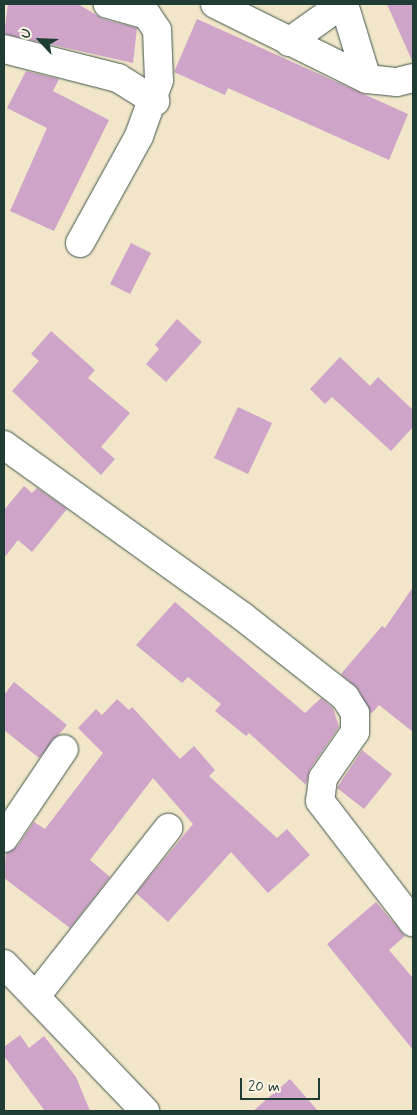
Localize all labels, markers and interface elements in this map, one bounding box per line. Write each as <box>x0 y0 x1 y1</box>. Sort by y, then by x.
north arrow <box>15 15 65 65</box>
text: U <box>16 26 36 42</box>
scale bar <box>242 1068 322 1100</box>
text: 20 m <box>248 1077 280 1097</box>

